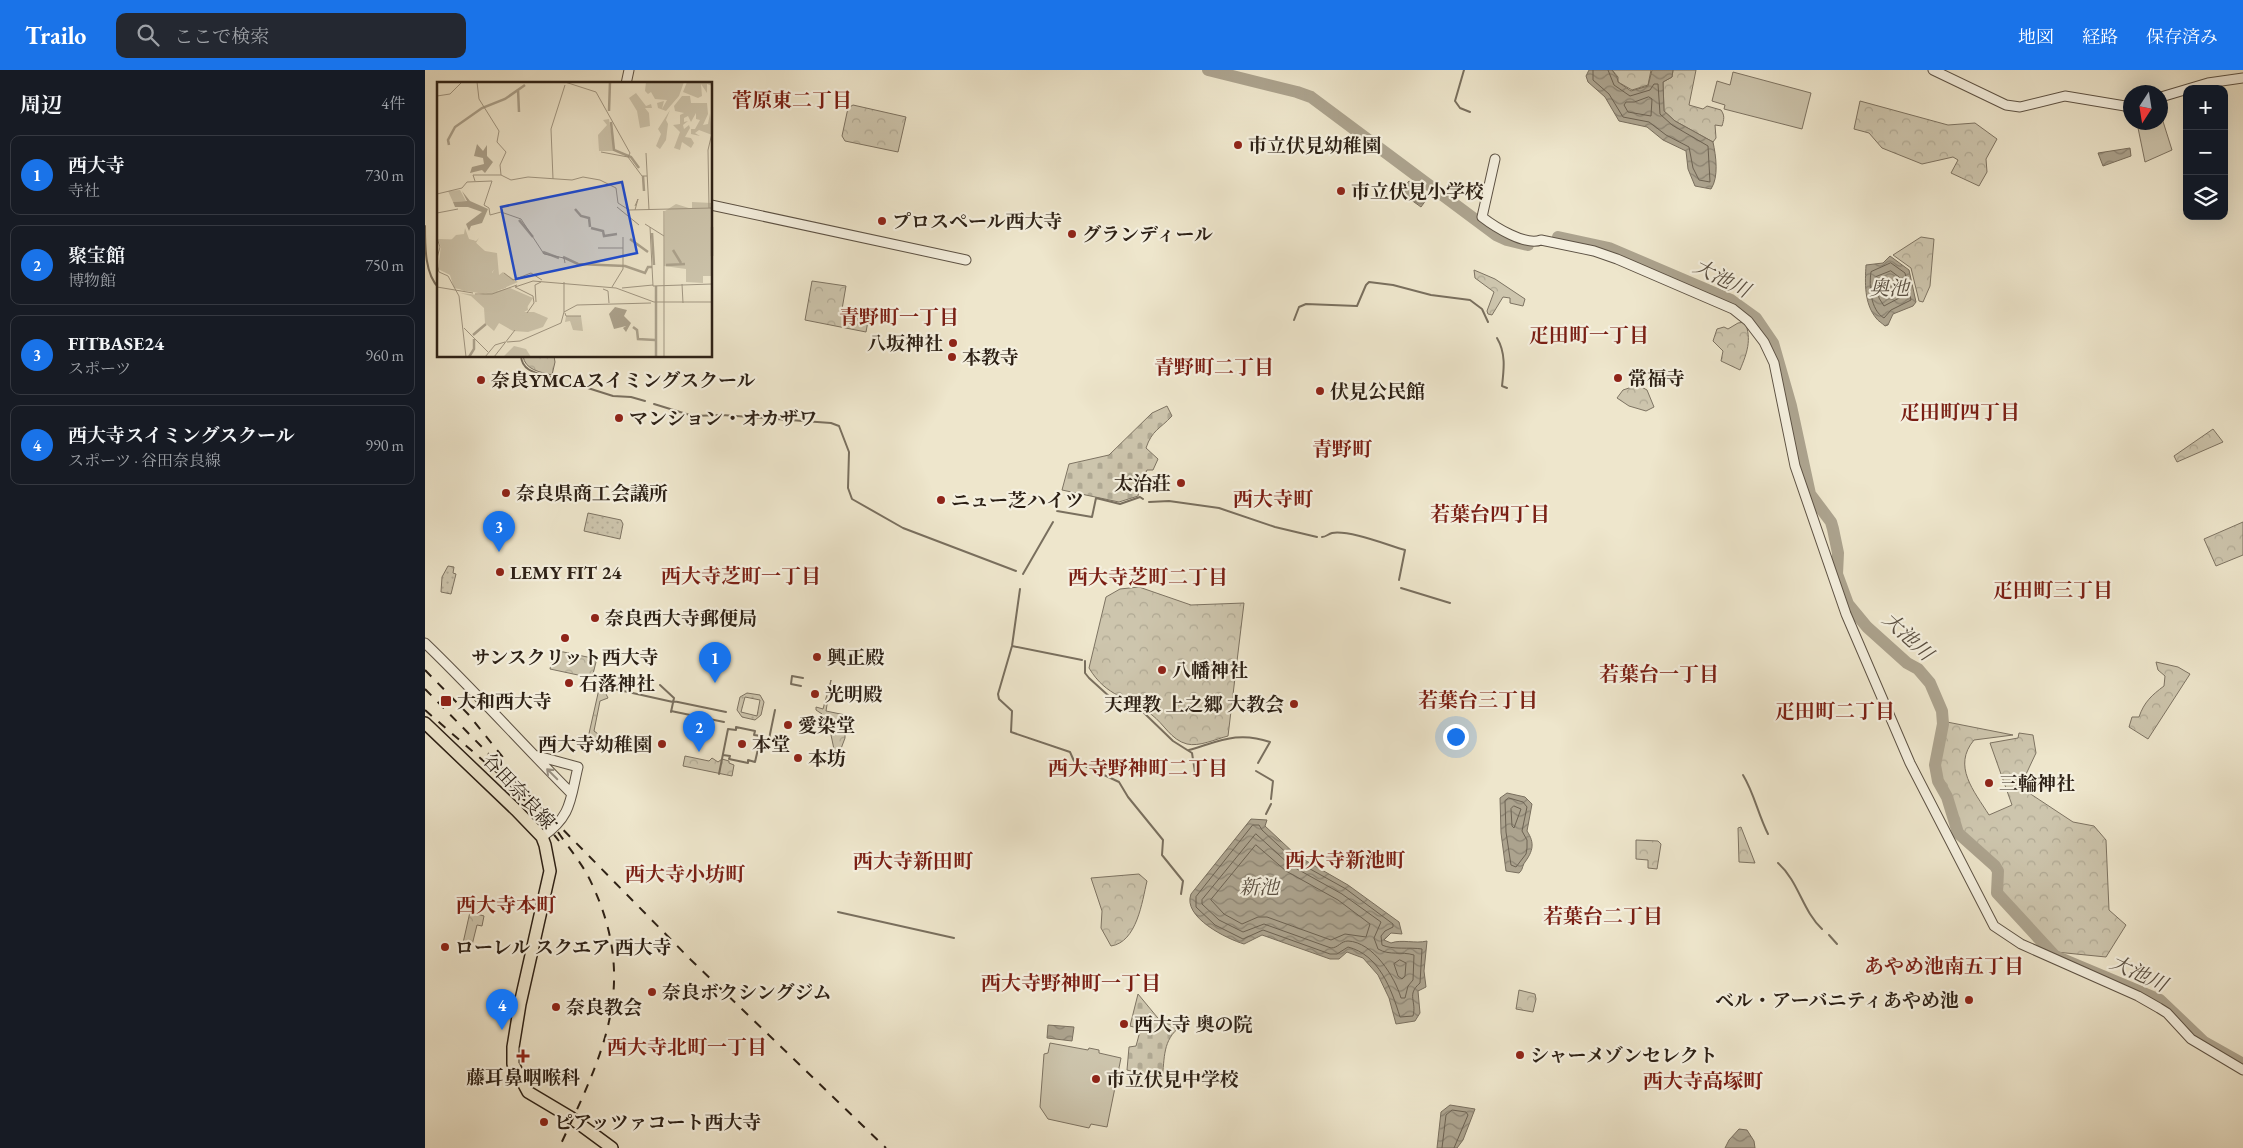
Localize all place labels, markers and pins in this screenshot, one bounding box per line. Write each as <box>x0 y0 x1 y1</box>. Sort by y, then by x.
place label: 市立伏見幼稚園 <box>1248 133 1381 158</box>
marker: 市立伏見幼稚園 <box>1232 139 1244 151</box>
place label: 市立伏見小学校 <box>1351 179 1484 204</box>
marker: 市立伏見小学校 <box>1335 185 1347 197</box>
place label: プロスペール西大寺 <box>892 209 1063 234</box>
marker: プロスペール西大寺 <box>876 215 888 227</box>
place label: グランディール <box>1082 222 1213 247</box>
marker: グランディール <box>1066 228 1078 240</box>
place label: 八坂神社 <box>867 331 943 356</box>
marker: 八坂神社 <box>947 337 959 349</box>
place label: 本教寺 <box>962 345 1019 370</box>
marker: 本教寺 <box>946 351 958 363</box>
place label: 常福寺 <box>1628 366 1685 391</box>
place label: 奈良YMCAスイミングスクール <box>491 368 756 393</box>
marker: 常福寺 <box>1612 372 1624 384</box>
marker: 奈良YMCAスイミングスクール <box>475 374 487 386</box>
place label: 伏見公民館 <box>1330 379 1425 404</box>
marker: 伏見公民館 <box>1314 385 1326 397</box>
place label: マンション・オカザワ <box>629 406 818 431</box>
marker: マンション・オカザワ <box>613 412 625 424</box>
place label: 太治荘 <box>1114 471 1171 496</box>
marker: 太治荘 <box>1175 477 1187 489</box>
place label: 奈良県商工会議所 <box>516 481 668 506</box>
marker: 奈良県商工会議所 <box>500 487 512 499</box>
place label: ニュー芝ハイツ <box>951 488 1084 513</box>
marker: ニュー芝ハイツ <box>935 494 947 506</box>
pin: 3 <box>483 511 515 552</box>
place label: LEMY FIT 24 <box>510 560 622 585</box>
marker: LEMY FIT 24 <box>494 566 506 578</box>
place label: 奈良西大寺郵便局 <box>605 606 757 631</box>
marker: 奈良西大寺郵便局 <box>589 612 601 624</box>
marker: サンスクリット西大寺 <box>559 632 571 644</box>
pin: 1 <box>699 642 731 683</box>
place label: サンスクリット西大寺 <box>471 645 659 670</box>
place label: 興正殿 <box>827 645 885 670</box>
marker: 興正殿 <box>811 651 823 663</box>
place label: 八幡神社 <box>1172 658 1248 683</box>
marker: 八幡神社 <box>1156 664 1168 676</box>
place label: 石落神社 <box>579 671 655 696</box>
marker: 石落神社 <box>563 677 575 689</box>
place label: 光明殿 <box>825 682 883 707</box>
marker: 光明殿 <box>809 688 821 700</box>
place label: 大和西大寺 <box>457 689 552 714</box>
place label: 天理教 上之郷 大教会 <box>1104 692 1284 717</box>
marker: 大和西大寺 <box>439 694 453 708</box>
marker: 天理教 上之郷 大教会 <box>1288 698 1300 710</box>
pin: 2 <box>683 711 715 752</box>
place label: 愛染堂 <box>798 713 855 738</box>
marker: 愛染堂 <box>782 719 794 731</box>
place label: 西大寺幼稚園 <box>538 732 652 757</box>
place label: 本堂 <box>752 732 790 757</box>
marker: 西大寺幼稚園 <box>656 738 668 750</box>
marker: 本堂 <box>736 738 748 750</box>
place label: 本坊 <box>808 746 846 771</box>
marker: 本坊 <box>792 752 804 764</box>
place label: 三輪神社 <box>1999 771 2075 796</box>
marker: 三輪神社 <box>1983 777 1995 789</box>
place label: ローレル スクエア 西大寺 <box>455 935 672 960</box>
marker: ローレル スクエア 西大寺 <box>439 941 451 953</box>
place label: 奈良ボクシングジム <box>662 980 831 1005</box>
marker: 奈良ボクシングジム <box>646 986 658 998</box>
place label: ベル・アーバニティあやめ池 <box>1715 988 1959 1013</box>
pin: 4 <box>486 989 518 1030</box>
marker: ベル・アーバニティあやめ池 <box>1963 994 1975 1006</box>
place label: 奈良教会 <box>566 995 642 1020</box>
marker: 奈良教会 <box>550 1001 562 1013</box>
place label: 西大寺 奥の院 <box>1134 1012 1253 1037</box>
marker: 西大寺 奥の院 <box>1118 1018 1130 1030</box>
place label: シャーメゾンセレクト <box>1530 1043 1718 1068</box>
marker: 藤耳鼻咽喉科 <box>516 1049 530 1063</box>
marker: シャーメゾンセレクト <box>1514 1049 1526 1061</box>
place label: 藤耳鼻咽喉科 <box>466 1065 580 1090</box>
place label: 市立伏見中学校 <box>1106 1067 1239 1092</box>
marker: 市立伏見中学校 <box>1090 1073 1102 1085</box>
place label: ピアッツァコート西大寺 <box>554 1110 761 1135</box>
marker: ピアッツァコート西大寺 <box>538 1116 550 1128</box>

